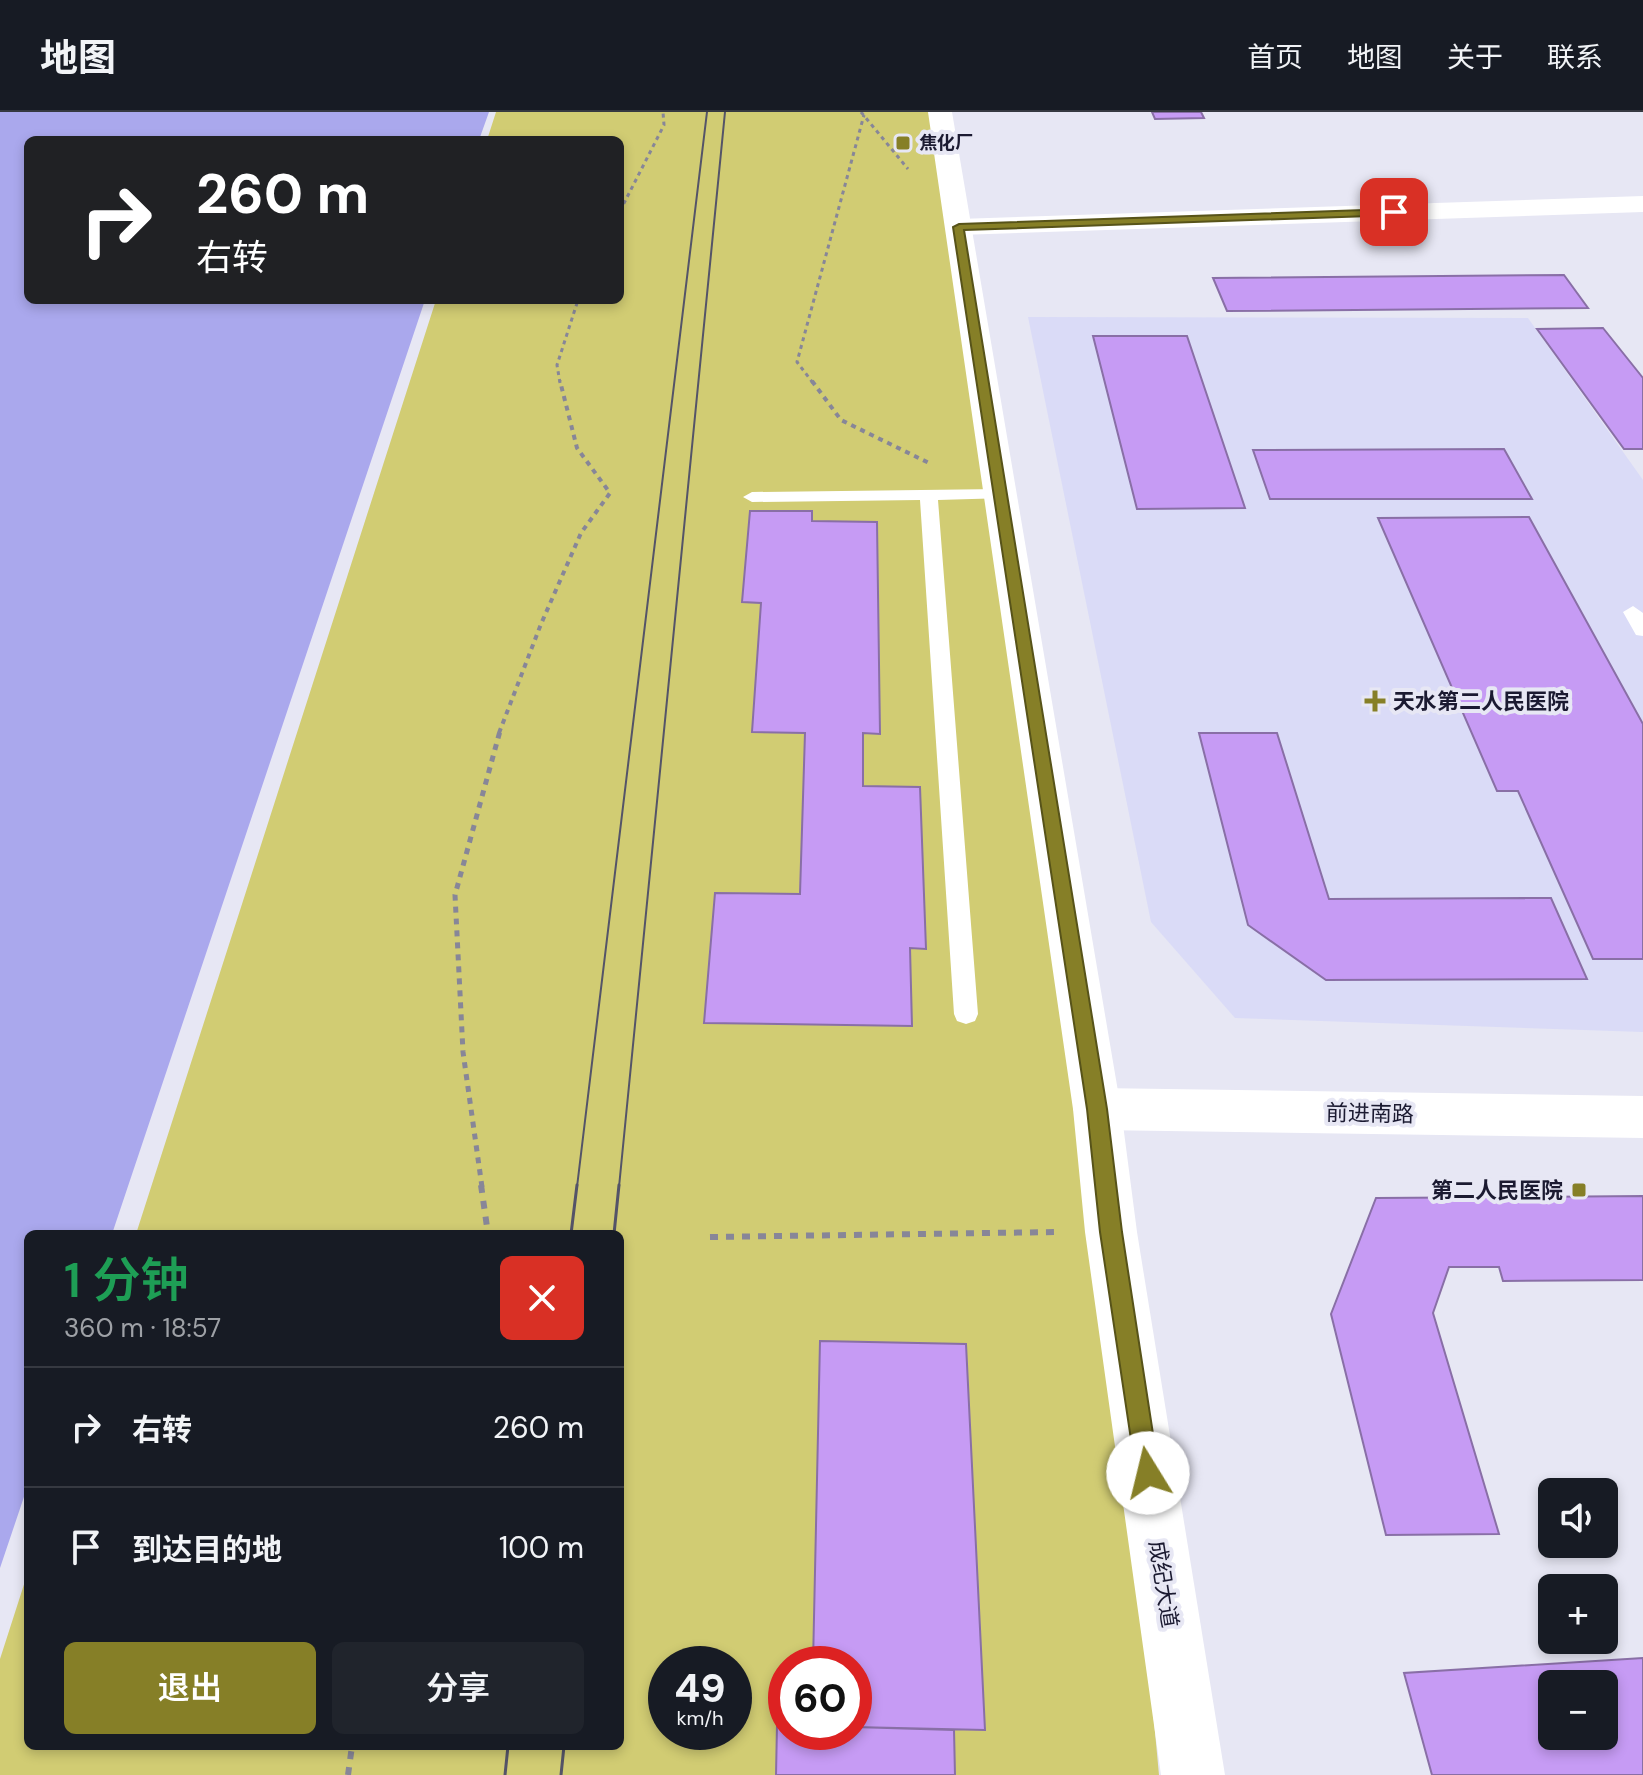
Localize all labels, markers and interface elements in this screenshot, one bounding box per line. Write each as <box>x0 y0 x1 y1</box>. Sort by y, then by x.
text: 地图 <box>40 33 116 83</box>
text: 首页 <box>1247 39 1303 76</box>
text: 地图 <box>1347 39 1403 76</box>
text: 关于 <box>1447 39 1503 76</box>
text: 联系 <box>1547 39 1603 76</box>
place label: 焦化厂 <box>919 131 973 155</box>
marker: 焦化厂 <box>894 134 912 152</box>
text: 260 m <box>196 157 369 230</box>
icon: right <box>64 168 168 272</box>
pin <box>1360 178 1428 246</box>
icon: arrive <box>1372 190 1416 234</box>
text: 右转 <box>196 234 268 281</box>
place label: 天水第二人民医院 <box>1393 687 1569 716</box>
marker: 天水第二人民医院 <box>1364 690 1386 712</box>
street label: 前进南路 <box>1326 1098 1414 1129</box>
place label: 第二人民医院 <box>1431 1176 1563 1205</box>
marker: 第二人民医院 <box>1570 1181 1588 1199</box>
text: 1 分钟 <box>64 1249 188 1312</box>
button: close <box>500 1256 584 1340</box>
text: 360 m · 18:57 <box>64 1311 221 1345</box>
icon: right <box>64 1405 108 1449</box>
text: 260 m <box>493 1408 584 1447</box>
text: 右转 <box>132 1410 192 1449</box>
position arrow <box>1106 1431 1190 1515</box>
map controls <box>1538 1478 1618 1750</box>
button: sound <box>1538 1478 1618 1558</box>
icon: arrive <box>64 1525 108 1569</box>
text: 100 m <box>499 1528 584 1567</box>
text: 到达目的地 <box>132 1530 282 1569</box>
street label: 成纪大道 <box>1142 1538 1185 1630</box>
button: + <box>1538 1574 1618 1654</box>
button: 退出 <box>64 1642 316 1734</box>
button: 分享 <box>332 1642 584 1734</box>
speed limit sign: 60 <box>768 1646 872 1750</box>
text: 49 <box>674 1662 726 1714</box>
button: − <box>1538 1670 1618 1750</box>
text: km/h <box>676 1705 724 1731</box>

